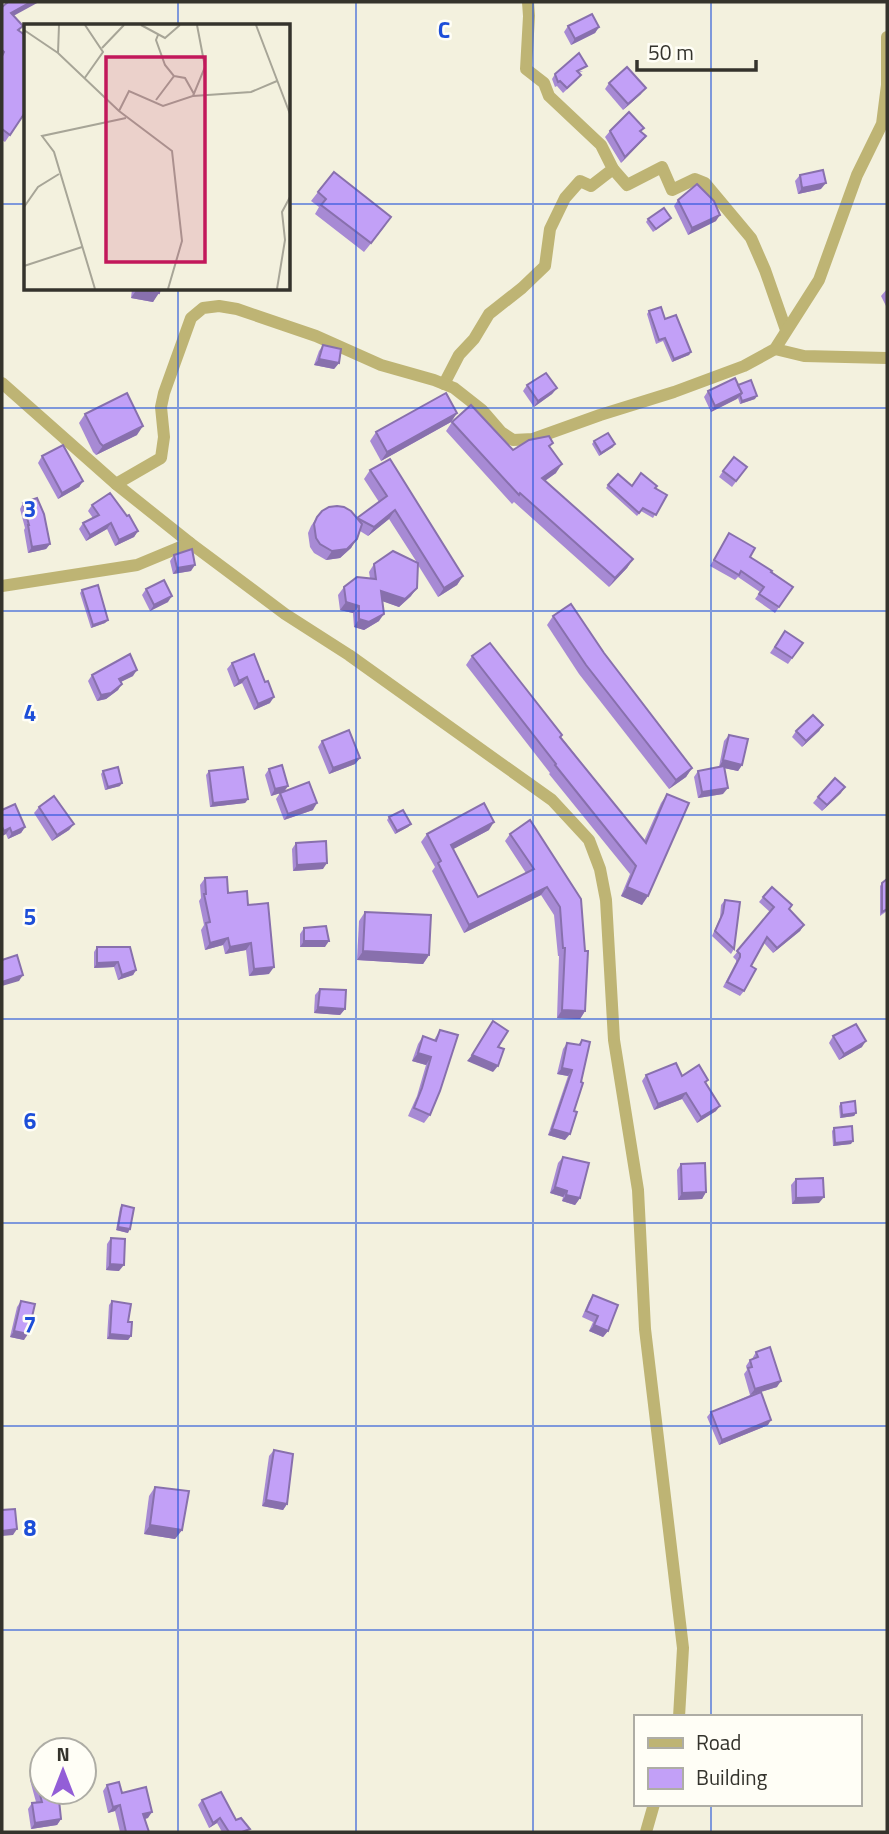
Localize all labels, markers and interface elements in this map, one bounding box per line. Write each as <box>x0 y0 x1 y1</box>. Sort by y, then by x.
text: C <box>438 12 450 47</box>
inset map <box>24 24 290 290</box>
scale bar <box>637 28 756 72</box>
text: 50 m <box>648 36 694 68</box>
text: 3 <box>24 491 36 526</box>
text: 4 <box>24 695 36 730</box>
text: 5 <box>24 899 36 934</box>
text: 6 <box>24 1103 37 1138</box>
text: 7 <box>24 1307 36 1342</box>
text: 8 <box>24 1510 37 1545</box>
legend <box>634 1715 861 1806</box>
text: Road <box>696 1726 741 1758</box>
north arrow <box>28 1736 98 1806</box>
text: N <box>56 1739 70 1768</box>
text: Building <box>696 1761 768 1793</box>

